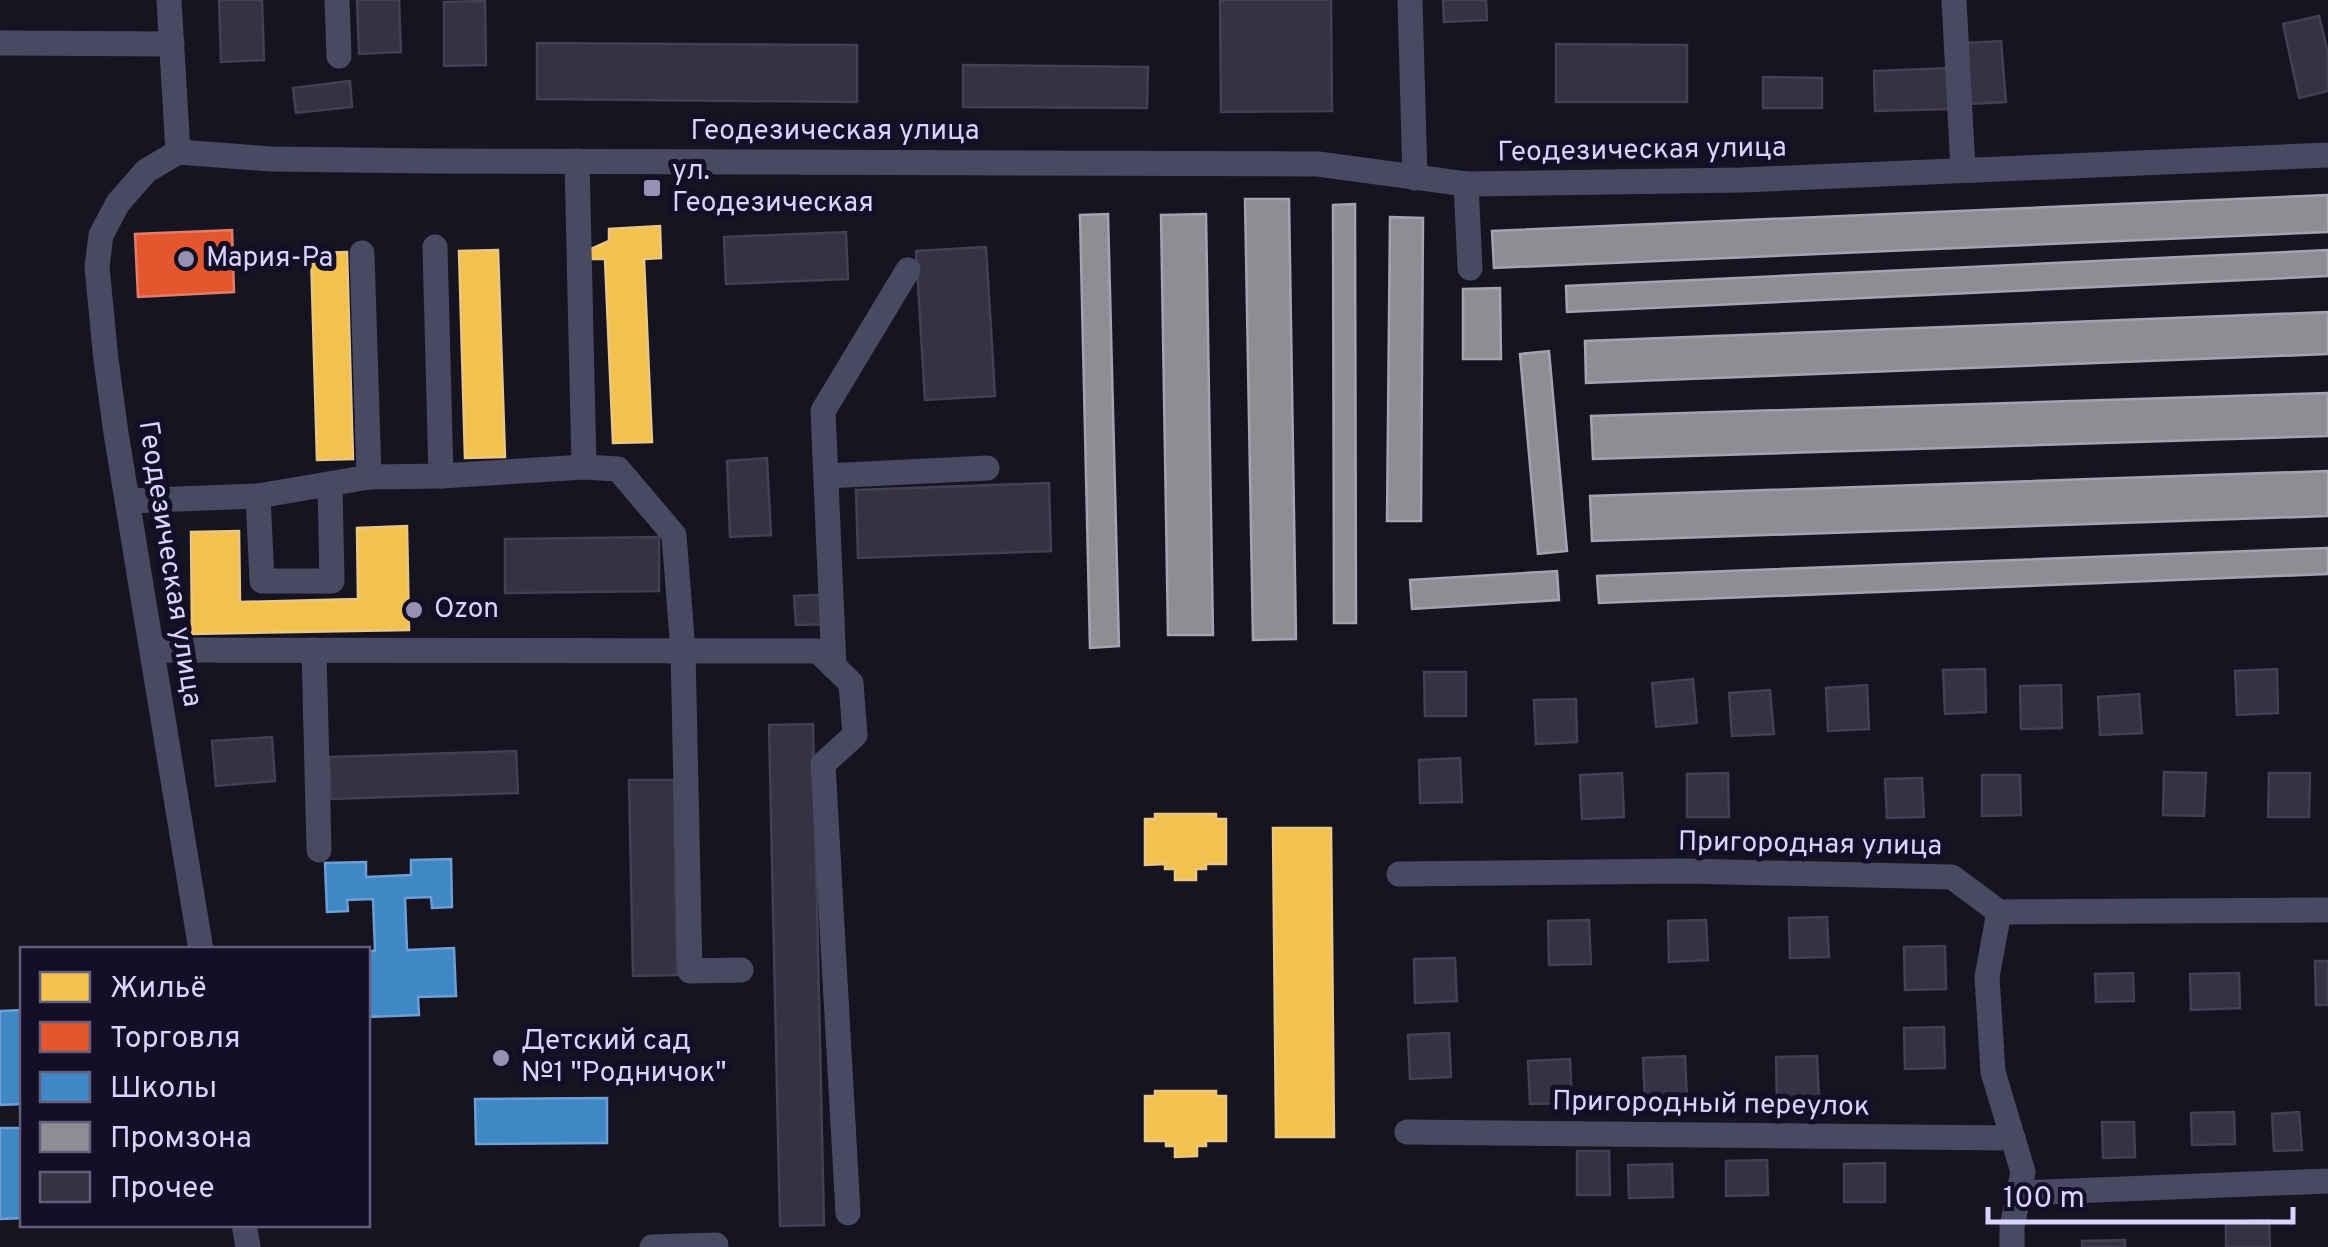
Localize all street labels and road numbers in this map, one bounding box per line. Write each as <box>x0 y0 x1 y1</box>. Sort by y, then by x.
street label: Геодезическая улица <box>690 114 980 150</box>
street label: Геодезическая улица <box>1497 130 1787 172</box>
street label: Геодезическая улица <box>129 418 209 710</box>
street label: Пригородная улица <box>1678 825 1942 865</box>
street label: Пригородный переулок <box>1552 1084 1870 1126</box>

